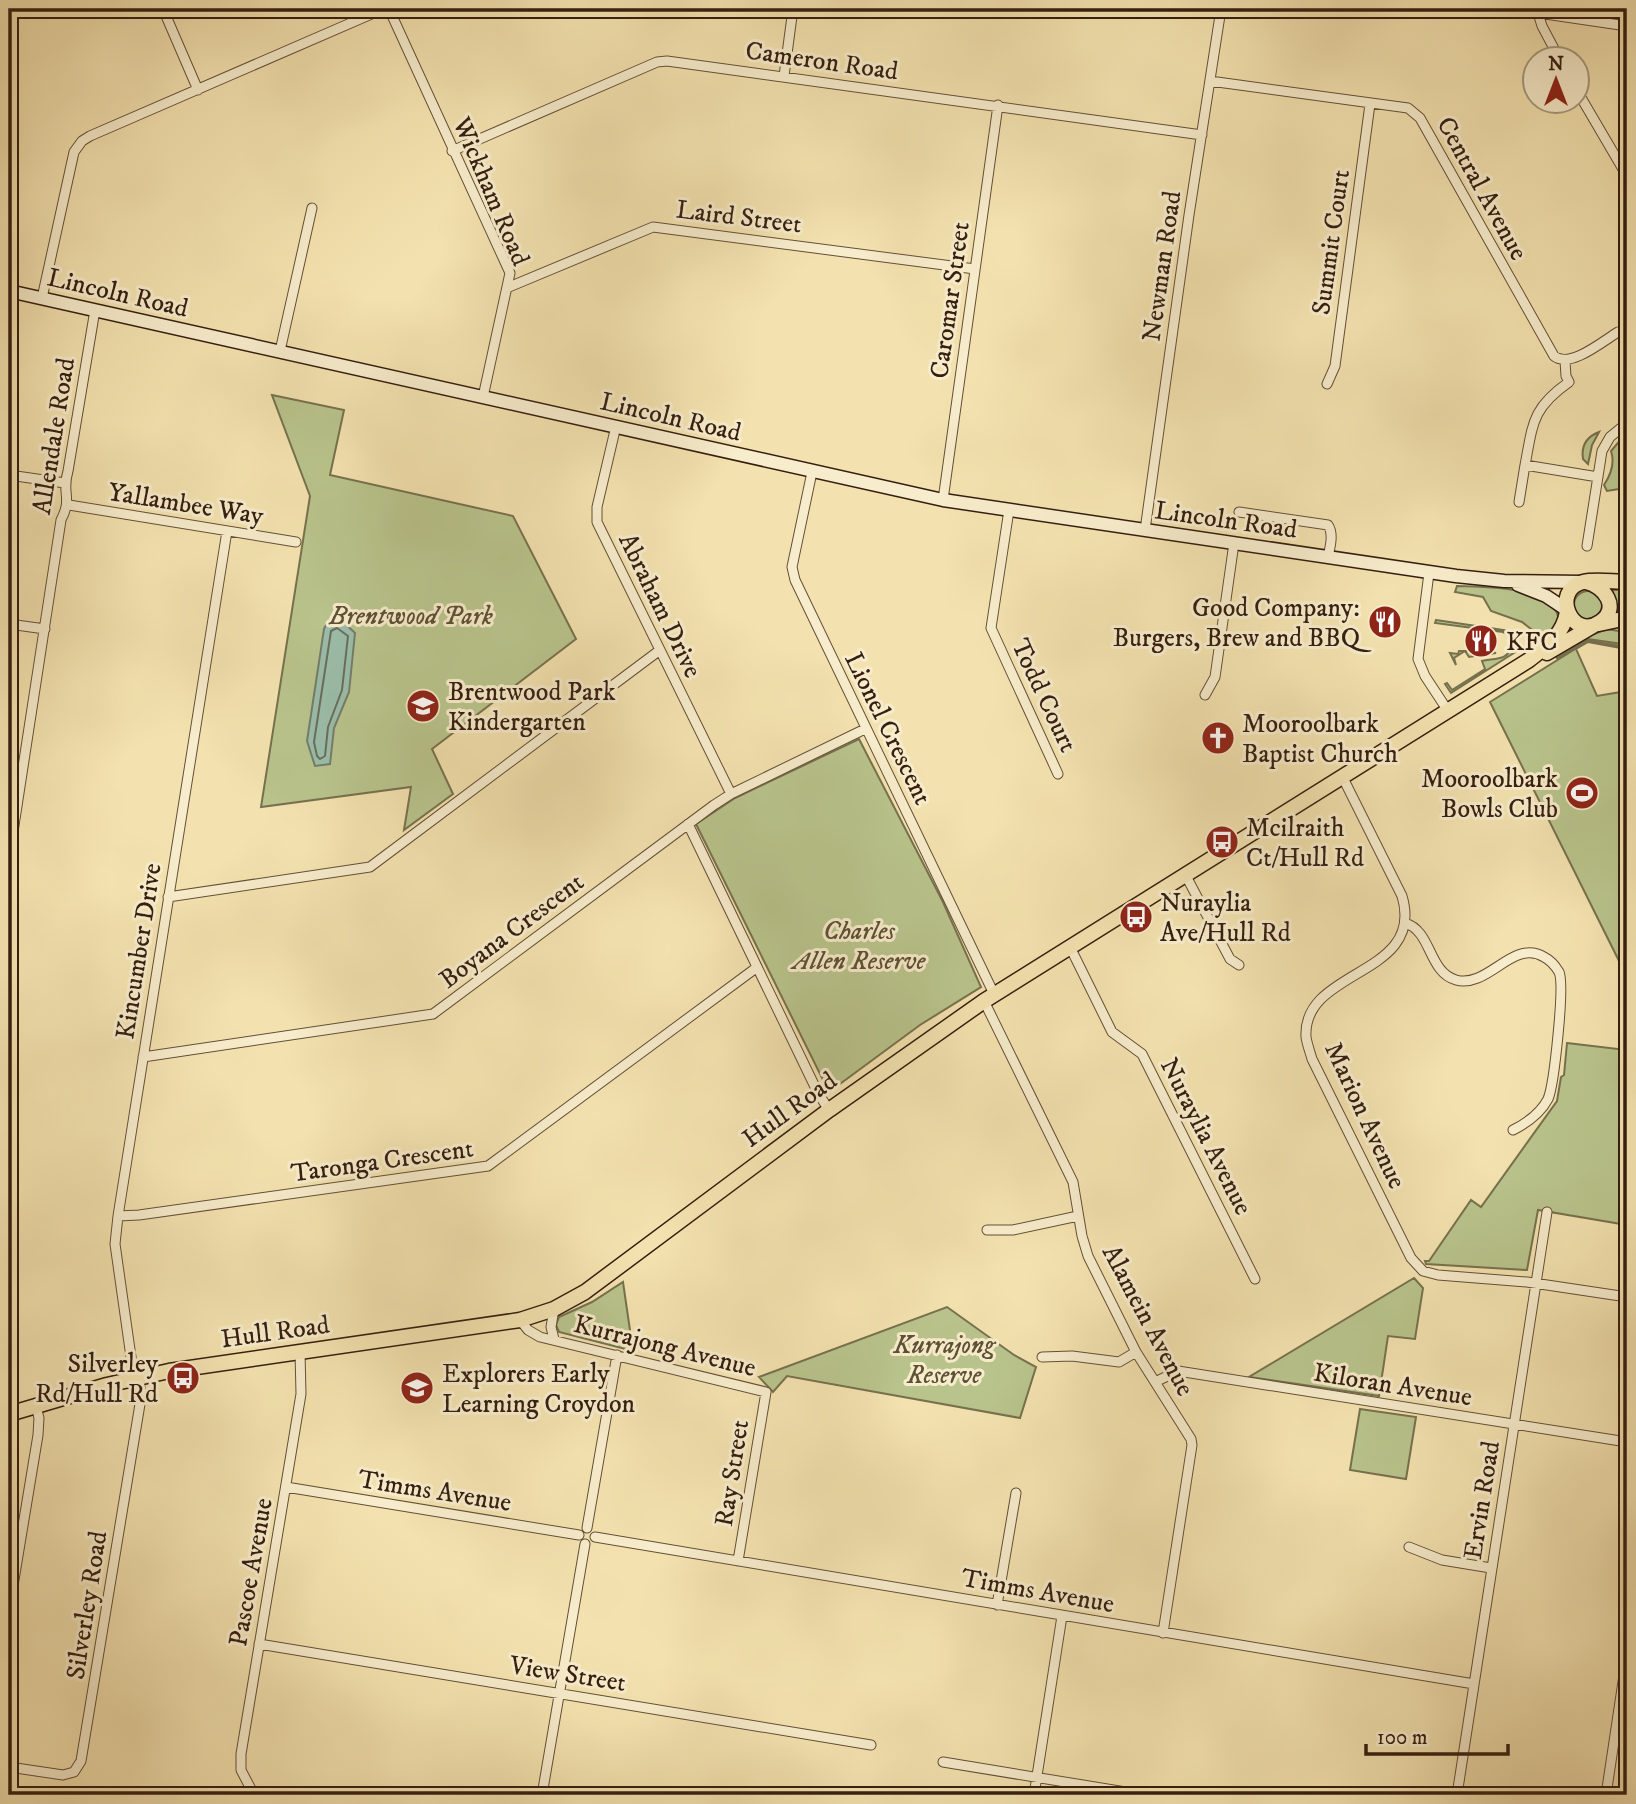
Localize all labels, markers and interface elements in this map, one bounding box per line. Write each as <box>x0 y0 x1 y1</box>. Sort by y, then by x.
street label: Cameron Road <box>743 34 900 89</box>
north arrow <box>1520 46 1590 116</box>
text: N <box>1548 53 1564 76</box>
street label: Wickham Road <box>444 111 537 271</box>
street label: Central Avenue <box>1429 111 1535 266</box>
street label: Summit Court <box>1305 167 1358 317</box>
street label: Newman Road <box>1136 189 1189 344</box>
street label: Laird Street <box>674 193 803 242</box>
street label: Caromar Street <box>923 220 978 381</box>
street label: Lincoln Road <box>44 261 191 326</box>
street label: Allendale Road <box>26 355 83 517</box>
street label: Lincoln Road <box>597 385 744 450</box>
street label: Yallambee Way <box>106 476 266 533</box>
street label: Lincoln Road <box>1152 494 1299 547</box>
street label: Abraham Drive <box>610 528 709 683</box>
place label: Good Company: Burgers, Brew and BBQ <box>1113 592 1372 655</box>
park label: Brentwood Park <box>328 600 493 633</box>
restaurant icon: Good Company: Burgers, Brew and BBQ <box>1366 603 1404 641</box>
restaurant icon: KFC <box>1462 622 1500 660</box>
place label: KFC <box>1506 626 1558 659</box>
street label: Todd Court <box>1003 634 1084 758</box>
street label: Lionel Crescent <box>836 647 939 810</box>
place label: Brentwood Park Kindergarten <box>448 676 616 739</box>
school or university icon: Brentwood Park Kindergarten <box>404 687 442 725</box>
place label: Mooroolbark Baptist Church <box>1242 708 1398 771</box>
church icon: Mooroolbark Baptist Church <box>1199 719 1237 757</box>
place label: Mooroolbark Bowls Club <box>1421 763 1558 826</box>
sports icon: Mooroolbark Bowls Club <box>1563 774 1601 812</box>
place label: Mcilraith Ct/Hull Rd <box>1246 812 1364 875</box>
bus stop icon: Mcilraith Ct/Hull Rd <box>1203 823 1241 861</box>
street label: Kincumber Drive <box>109 861 170 1042</box>
street label: Boyana Crescent <box>433 866 591 996</box>
place label: Nuraylia Ave/Hull Rd <box>1160 887 1291 950</box>
bus stop icon: Nuraylia Ave/Hull Rd <box>1117 898 1155 936</box>
park label: Charles Allen Reserve <box>790 915 926 978</box>
street label: Marion Avenue <box>1316 1037 1413 1194</box>
street label: Nuraylia Avenue <box>1152 1053 1259 1221</box>
street label: Hull Road <box>736 1065 844 1156</box>
street label: Taronga Crescent <box>289 1132 475 1191</box>
street label: Alamein Avenue <box>1094 1239 1201 1402</box>
street label: Kurrajong Avenue <box>570 1308 759 1385</box>
street label: Hull Road <box>219 1309 331 1356</box>
park label: Kurrajong Reserve <box>892 1329 997 1392</box>
place label: Silverley Rd/Hull Rd <box>35 1348 159 1411</box>
street label: Kiloran Avenue <box>1311 1357 1474 1414</box>
place label: Explorers Early Learning Croydon <box>442 1358 636 1421</box>
bus stop icon: Silverley Rd/Hull Rd <box>164 1359 202 1397</box>
school or university icon: Explorers Early Learning Croydon <box>398 1369 436 1407</box>
street label: Ray Street <box>708 1418 757 1529</box>
street label: Ervin Road <box>1457 1439 1508 1562</box>
street label: Timms Avenue <box>356 1463 514 1520</box>
street label: Pascoe Avenue <box>222 1496 281 1649</box>
street label: Silverley Road <box>59 1529 116 1682</box>
street label: Timms Avenue <box>959 1562 1117 1621</box>
street label: View Street <box>506 1649 628 1700</box>
scale bar <box>1366 1713 1508 1757</box>
text: 100 m <box>1377 1725 1428 1751</box>

